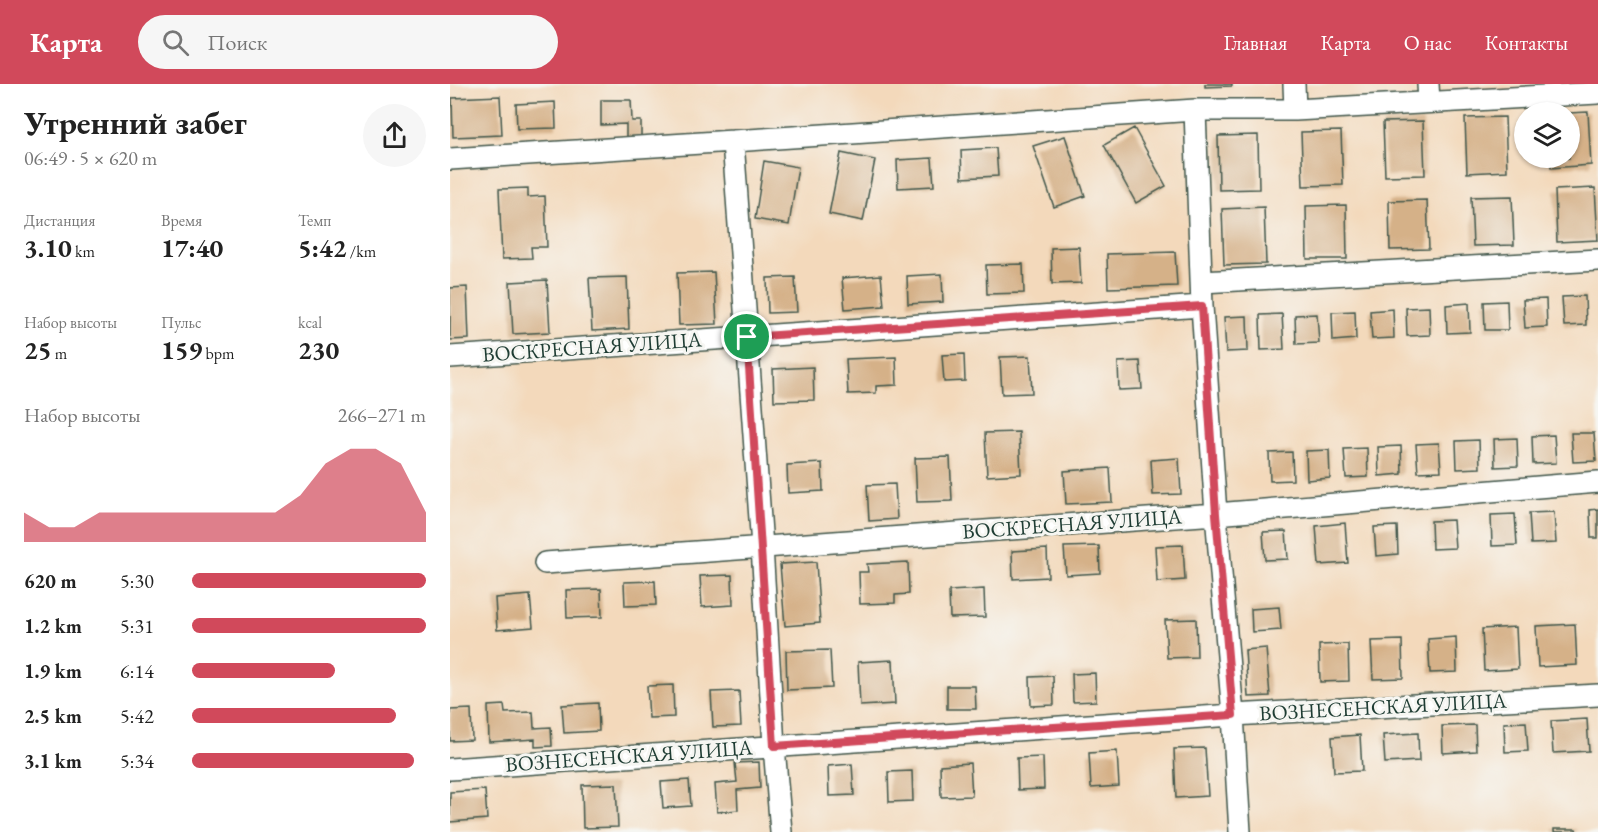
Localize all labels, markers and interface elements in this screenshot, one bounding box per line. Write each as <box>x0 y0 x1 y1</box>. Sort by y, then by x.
search box <box>138 15 558 69</box>
text: Карта <box>30 24 102 60</box>
icon: search <box>159 26 192 59</box>
text: Поиск <box>207 28 267 57</box>
text: Главная <box>1223 29 1287 56</box>
text: Карта <box>1320 29 1371 56</box>
text: О нас <box>1404 29 1452 56</box>
text: Контакты <box>1485 29 1568 56</box>
text: Утренний забег <box>24 101 247 144</box>
map controls <box>1514 102 1580 168</box>
button: layers <box>1514 102 1580 168</box>
button: share <box>363 104 426 167</box>
text: 06:49 · 5 × 620 m <box>24 145 157 171</box>
text: Дистанция <box>24 210 95 231</box>
text: Время <box>161 210 202 231</box>
text: Темп <box>298 210 331 231</box>
text: 3.10 <box>24 231 72 265</box>
text: 17:40 <box>161 231 223 265</box>
text: 5:42 <box>298 231 347 265</box>
text: km <box>72 241 95 262</box>
text: /km <box>347 241 376 262</box>
pin <box>721 311 772 362</box>
text: Набор высоты <box>24 312 117 333</box>
text: Пульс <box>161 312 202 333</box>
text: kcal <box>298 312 322 333</box>
icon: arrive <box>730 320 763 353</box>
street label: ВОСКРЕСНАЯ УЛИЦА <box>481 325 703 368</box>
text: 25 <box>24 333 52 367</box>
text: 159 <box>161 333 202 367</box>
text: 230 <box>298 333 339 367</box>
text: m <box>52 343 67 364</box>
text: bpm <box>202 343 234 364</box>
text: Набор высоты <box>24 402 140 428</box>
text: 266–271 m <box>338 402 426 428</box>
street label: ВОСКРЕСНАЯ УЛИЦА <box>961 502 1183 545</box>
text: 620 m <box>24 568 77 594</box>
text: 5:30 <box>120 568 154 594</box>
text: 1.2 km <box>24 613 82 639</box>
text: 5:31 <box>120 613 154 639</box>
text: 1.9 km <box>24 658 82 684</box>
text: 6:14 <box>120 658 154 684</box>
street label: ВОЗНЕСЕНСКАЯ УЛИЦА <box>1259 687 1508 726</box>
text: 2.5 km <box>24 703 82 729</box>
text: 5:42 <box>120 703 154 729</box>
street label: ВОЗНЕСЕНСКАЯ УЛИЦА <box>504 733 754 778</box>
text: 3.1 km <box>24 748 82 774</box>
text: 5:34 <box>120 748 154 774</box>

